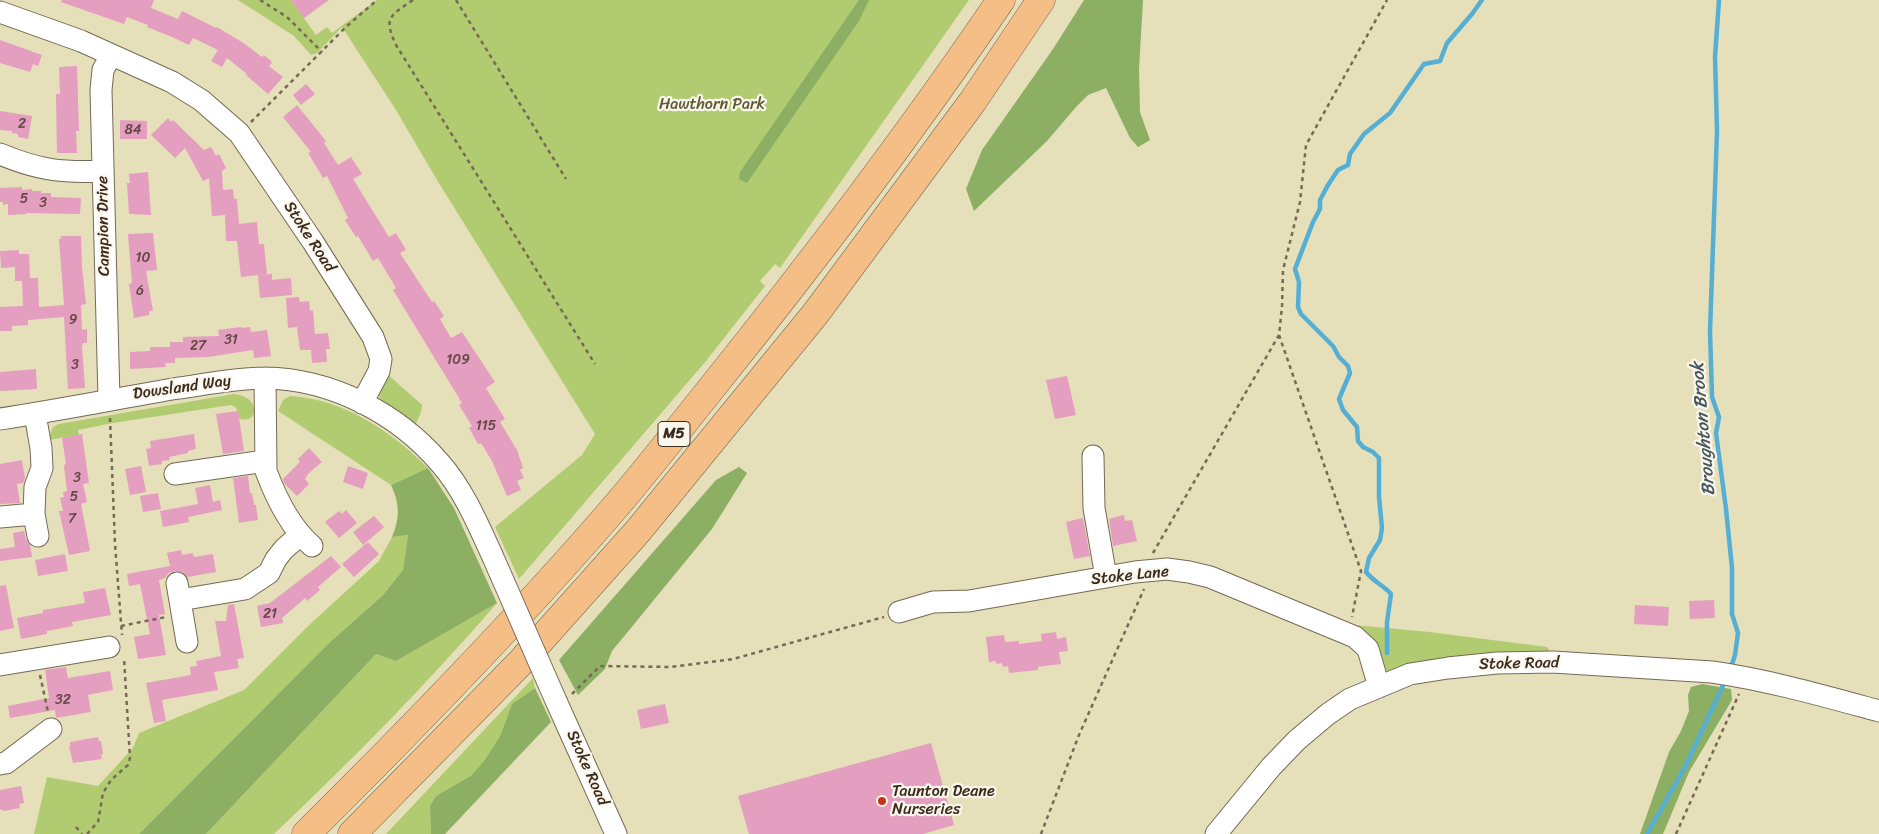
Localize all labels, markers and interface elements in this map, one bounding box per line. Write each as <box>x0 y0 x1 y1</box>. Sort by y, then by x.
park label: Hawthorn Park <box>659 95 765 115</box>
house number: 2 <box>18 116 26 132</box>
house number: 84 <box>124 122 142 138</box>
street label: Campion Drive <box>94 176 114 276</box>
house number: 5 <box>20 191 28 207</box>
house number: 3 <box>39 195 47 211</box>
street label: Stoke Road <box>279 198 339 276</box>
house number: 10 <box>136 250 150 266</box>
house number: 6 <box>136 283 144 299</box>
house number: 9 <box>69 312 77 328</box>
house number: 31 <box>224 332 238 348</box>
house number: 27 <box>190 338 206 354</box>
house number: 109 <box>446 352 470 368</box>
house number: 3 <box>71 357 79 373</box>
water label: Broughton Brook <box>1687 361 1721 497</box>
street label: Dowsland Way <box>132 372 232 404</box>
house number: 115 <box>476 418 496 434</box>
road number: M5 <box>658 422 690 446</box>
house number: 3 <box>73 470 81 486</box>
house number: 5 <box>70 489 78 505</box>
house number: 7 <box>68 511 76 527</box>
street label: Stoke Lane <box>1090 562 1170 590</box>
house number: 21 <box>263 606 277 622</box>
street label: Stoke Road <box>1479 654 1559 674</box>
house number: 32 <box>55 692 71 708</box>
street label: Stoke Road <box>562 727 612 809</box>
place label: Taunton Deane Nurseries <box>892 782 995 820</box>
marker: Taunton Deane Nurseries <box>876 795 888 807</box>

